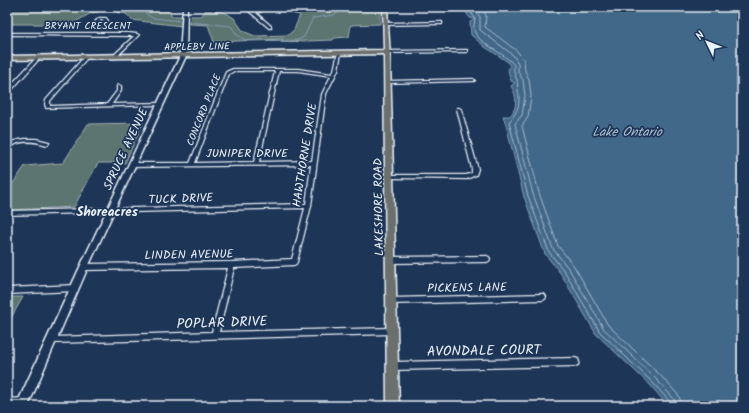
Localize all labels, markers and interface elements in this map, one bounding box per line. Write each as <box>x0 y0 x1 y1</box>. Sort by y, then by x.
street label: BRYANT CRESCENT <box>44 18 133 34</box>
north arrow <box>687 22 727 62</box>
text: N <box>691 27 709 45</box>
street label: APPLEBY LINE <box>164 38 231 56</box>
street label: CONCORD PLACE <box>182 71 226 148</box>
street label: HAWTHORNE DRIVE <box>287 101 323 209</box>
street label: SPRUCE AVENUE <box>99 104 154 193</box>
water label: Lake Ontario <box>592 122 663 143</box>
street label: JUNIPER DRIVE <box>206 144 289 163</box>
street label: LAKESHORE ROAD <box>369 158 389 256</box>
street label: TUCK DRIVE <box>148 188 215 210</box>
district label: Shoreacres <box>76 202 138 223</box>
street label: LINDEN AVENUE <box>144 245 235 265</box>
street label: PICKENS LANE <box>427 278 508 298</box>
street label: POPLAR DRIVE <box>176 310 269 336</box>
street label: AVONDALE COURT <box>427 339 543 363</box>

